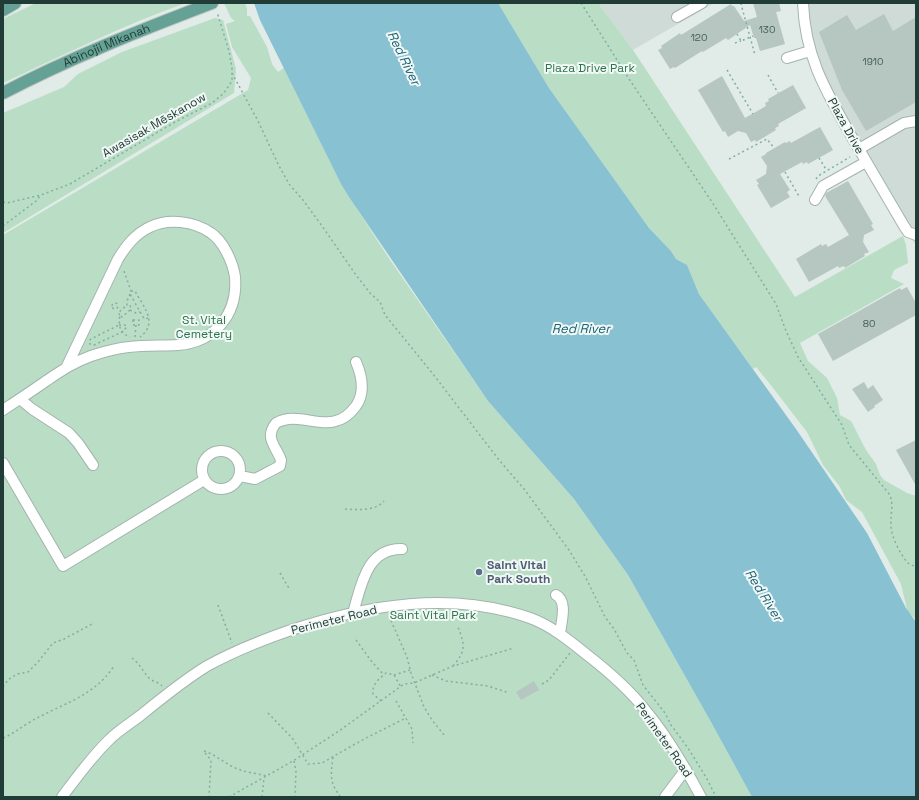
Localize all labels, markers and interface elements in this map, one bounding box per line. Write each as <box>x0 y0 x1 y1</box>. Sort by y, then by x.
street label: Abinojii Mikanah <box>60 20 152 71</box>
house number: 130 <box>759 23 775 36</box>
water label: Red River <box>384 28 425 90</box>
house number: 120 <box>691 31 707 44</box>
house number: 1910 <box>863 55 883 68</box>
park label: Plaza Drive Park <box>545 60 636 76</box>
street label: Awasisak Mēskanow <box>99 89 209 161</box>
street label: Plaza Drive <box>824 95 868 157</box>
park label: St. Vital Cemetery <box>176 312 232 342</box>
house number: 80 <box>863 317 875 330</box>
water label: Red River <box>552 320 612 337</box>
place label: Saint Vital Park South <box>487 557 551 587</box>
water label: Red River <box>741 566 788 626</box>
marker: Saint Vital Park South <box>474 567 484 577</box>
street label: Perimeter Road <box>289 602 379 638</box>
park label: Saint Vital Park <box>390 607 477 623</box>
street label: Perimeter Road <box>632 699 696 781</box>

